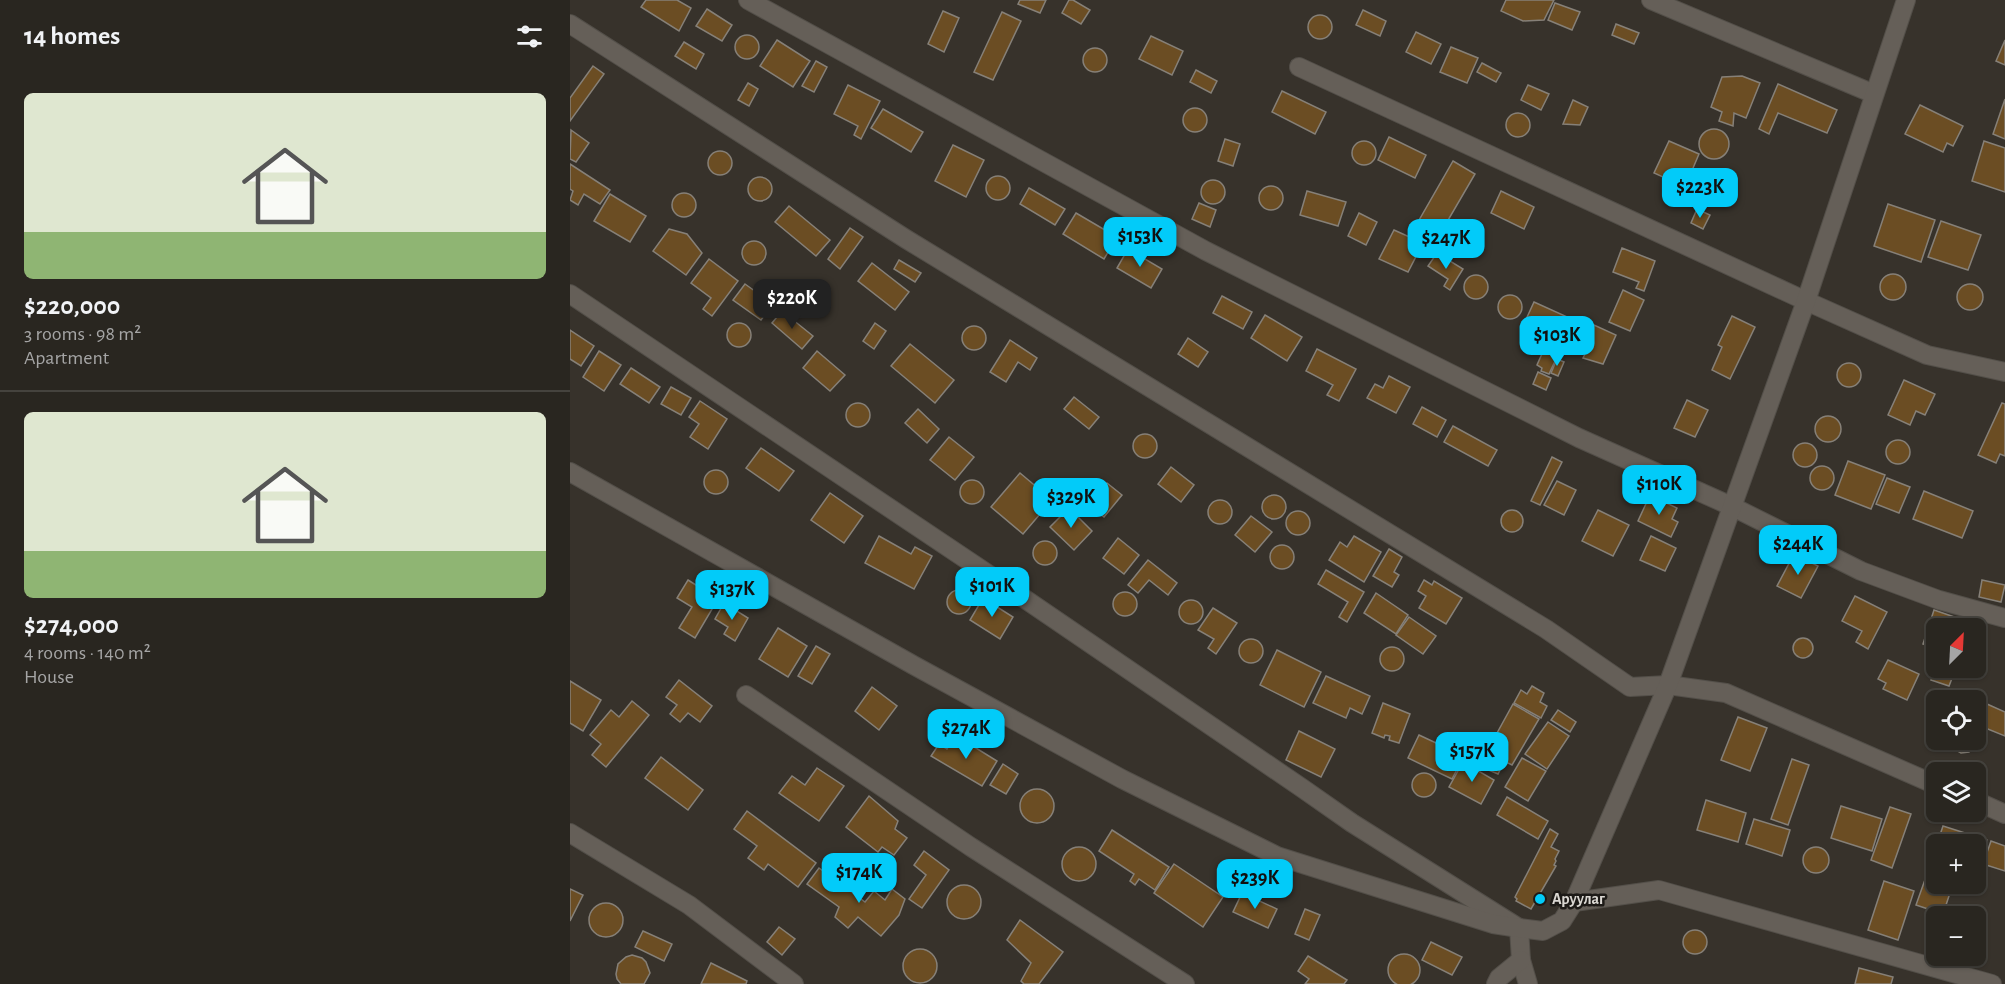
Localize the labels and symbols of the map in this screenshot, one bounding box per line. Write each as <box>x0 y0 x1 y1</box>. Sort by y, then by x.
pin: $223K <box>1658 168 1742 219</box>
pin: $153K <box>1098 217 1182 268</box>
pin: $247K <box>1404 219 1488 270</box>
pin: $220K <box>750 279 834 330</box>
pin: $103K <box>1515 316 1599 367</box>
pin: $110K <box>1617 465 1701 516</box>
pin: $329K <box>1029 478 1113 529</box>
pin: $244K <box>1756 525 1840 576</box>
pin: $101K <box>950 567 1034 618</box>
pin: $137K <box>690 570 774 621</box>
north arrow <box>1926 618 1986 678</box>
pin: $274K <box>924 709 1008 760</box>
pin: $157K <box>1430 732 1514 783</box>
pin: $174K <box>817 853 901 904</box>
pin: $239K <box>1213 859 1297 910</box>
place label: Аруулаг <box>1552 891 1605 908</box>
marker: Аруулаг <box>1533 892 1547 906</box>

